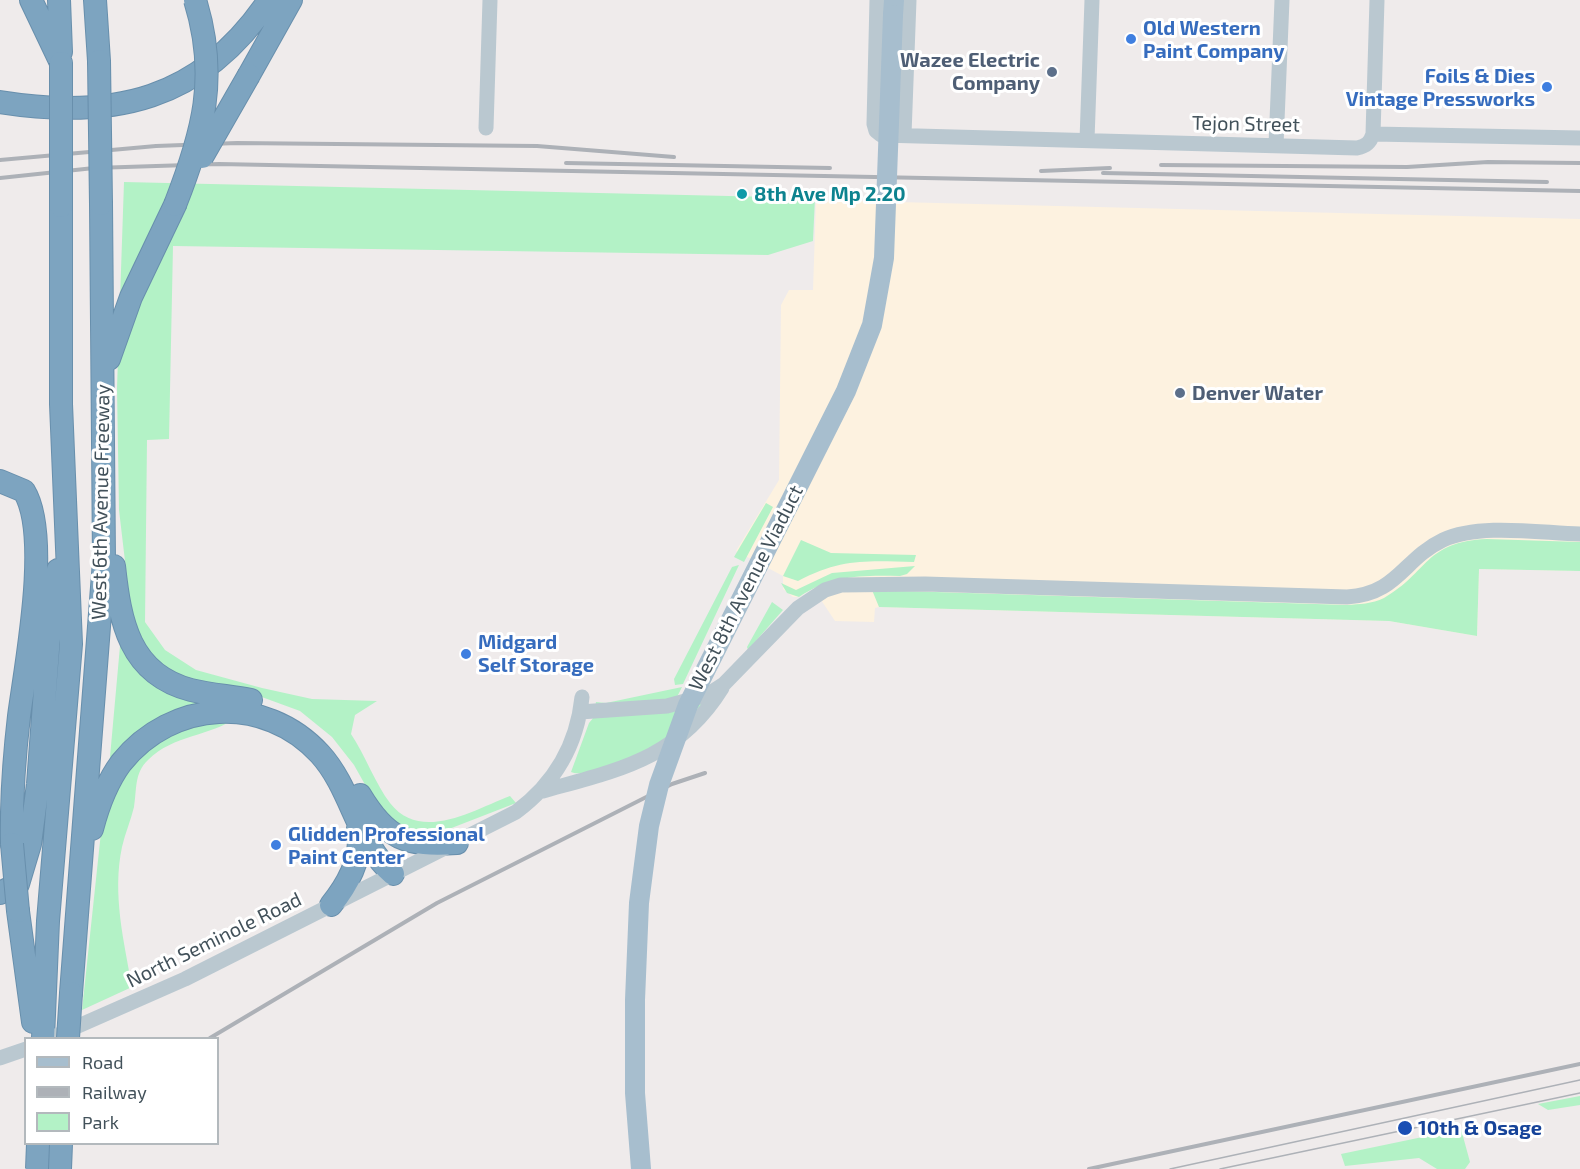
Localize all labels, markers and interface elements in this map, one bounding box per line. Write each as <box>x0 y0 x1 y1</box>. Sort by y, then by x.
place label: Old Western Paint Company <box>1143 16 1285 63</box>
marker: Old Western Paint Company <box>1124 32 1138 46</box>
place label: Wazee Electric Company <box>900 48 1040 95</box>
place label: Foils & Dies Vintage Pressworks <box>1346 64 1535 111</box>
marker: Wazee Electric Company <box>1045 65 1059 79</box>
marker: Foils & Dies Vintage Pressworks <box>1540 80 1554 94</box>
street label: Tejon Street <box>1192 111 1300 137</box>
place label: 8th Ave Mp 2.20 <box>754 182 906 206</box>
marker: 8th Ave Mp 2.20 <box>735 187 749 201</box>
place label: Denver Water <box>1192 381 1323 405</box>
street label: West 6th Avenue Freeway <box>87 384 115 620</box>
marker: Denver Water <box>1173 386 1187 400</box>
street label: West 8th Avenue Viaduct <box>684 481 808 695</box>
place label: Midgard Self Storage <box>478 630 594 677</box>
marker: Midgard Self Storage <box>459 647 473 661</box>
place label: Glidden Professional Paint Center <box>288 822 485 869</box>
marker: Glidden Professional Paint Center <box>269 838 283 852</box>
street label: North Seminole Road <box>123 887 305 993</box>
legend <box>24 1037 219 1145</box>
text: Road <box>82 1051 123 1073</box>
text: Railway <box>82 1081 147 1103</box>
text: Park <box>82 1111 119 1133</box>
place label: 10th & Osage <box>1418 1116 1542 1140</box>
marker: 10th & Osage <box>1396 1119 1414 1137</box>

